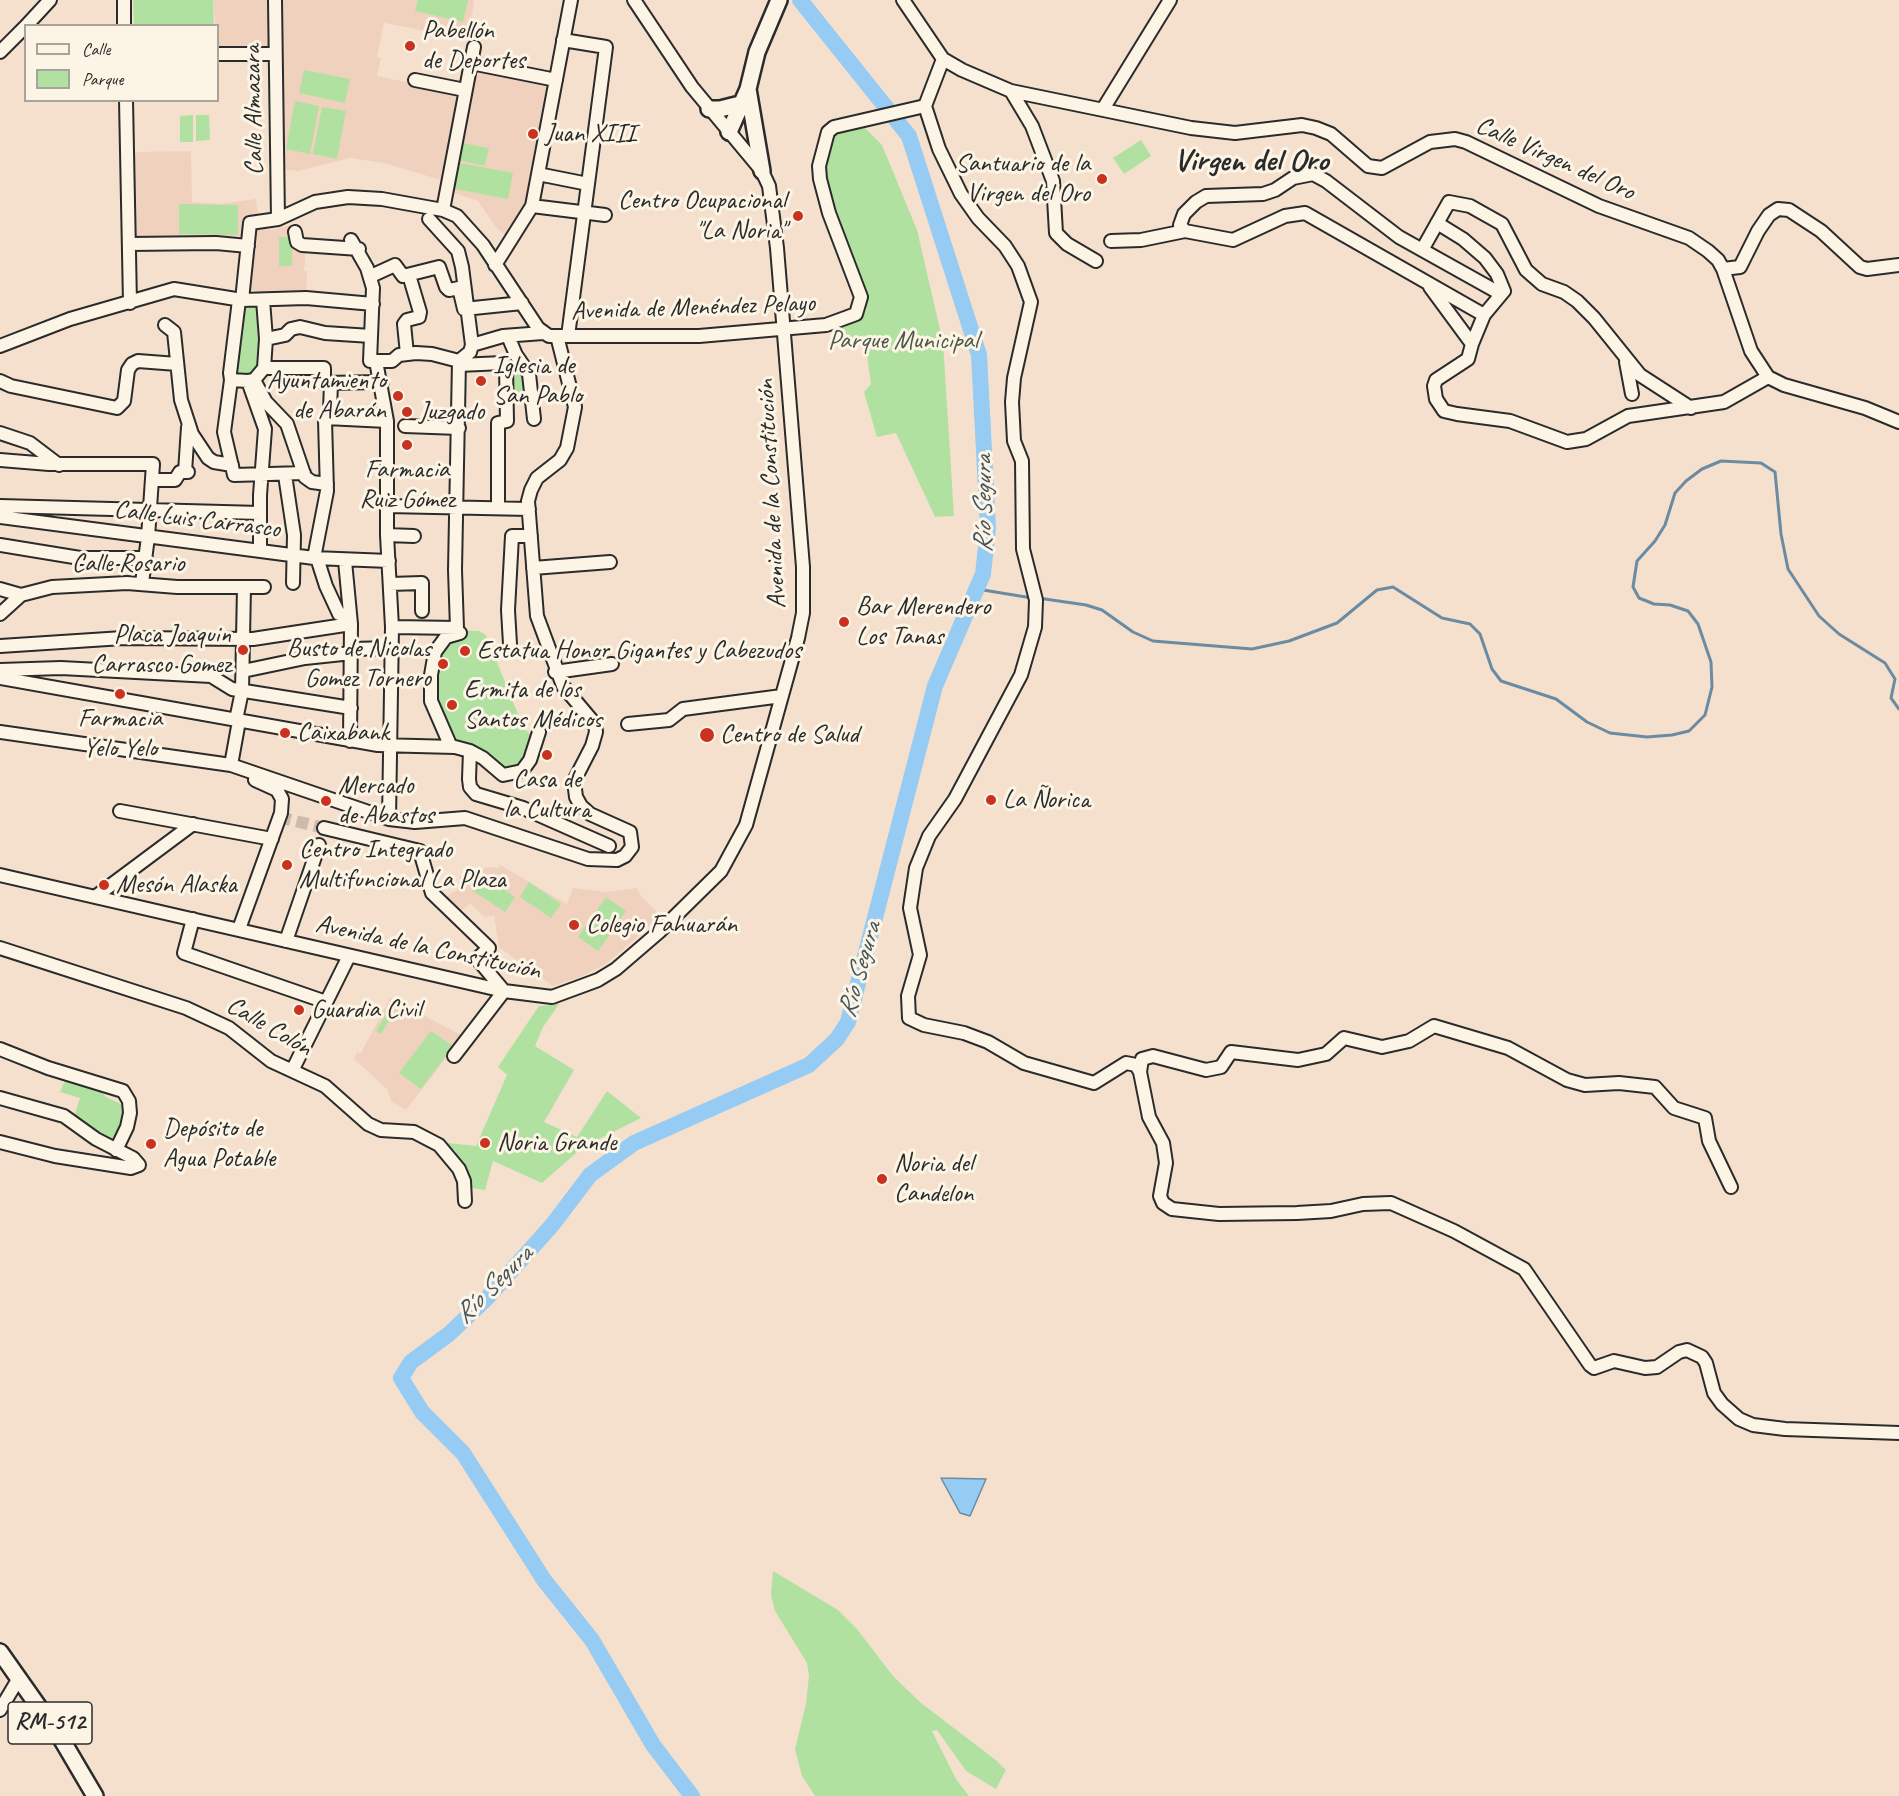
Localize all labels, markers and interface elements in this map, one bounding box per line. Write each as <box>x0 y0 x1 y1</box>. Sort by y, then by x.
place label: Pabellón de Deportes <box>422 15 525 76</box>
legend <box>24 24 219 102</box>
text: Calle <box>82 38 110 60</box>
marker: Pabellón de Deportes <box>403 39 417 53</box>
street label: Calle Almazara <box>237 44 271 176</box>
text: Parque <box>82 68 123 90</box>
street label: Calle Virgen del Oro <box>1471 110 1639 208</box>
place label: Juan XIII <box>545 118 636 150</box>
marker: Juan XIII <box>526 127 540 141</box>
district label: Virgen del Oro <box>1174 143 1328 181</box>
place label: Santuario de la Virgen del Oro <box>955 148 1090 210</box>
marker: Santuario de la Virgen del Oro <box>1095 172 1109 186</box>
place label: Centro Ocupacional "La Noria" <box>618 185 786 246</box>
marker: Centro Ocupacional "La Noria" <box>791 209 805 223</box>
street label: Avenida de Menéndez Pelayo <box>571 288 815 328</box>
park label: Parque Municipal <box>828 325 978 357</box>
place label: Iglesia de San Pablo <box>493 350 582 412</box>
place label: Ayuntamiento de Abarán <box>267 365 386 426</box>
marker: Iglesia de San Pablo <box>474 374 488 388</box>
street label: Avenida de la Constitución <box>750 379 794 609</box>
marker: Ayuntamiento de Abarán <box>391 389 405 403</box>
place label: Juzgado <box>419 396 484 428</box>
marker: Juzgado <box>400 405 414 419</box>
marker: Farmacia Ruiz Gómez <box>400 438 414 452</box>
place label: Farmacia Ruiz Gómez <box>359 454 455 516</box>
water label: Río Segura <box>968 455 1000 553</box>
street label: Calle Luis Carrasco <box>112 494 282 546</box>
street label: Calle Rosario <box>72 548 184 580</box>
place label: Bar Merendero Los Tanas <box>856 591 990 652</box>
marker: Bar Merendero Los Tanas <box>837 615 851 629</box>
place label: Placa Joaquin Carrasco Gomez <box>92 619 231 680</box>
place label: Busto de Nicolas Gomez Tornero <box>287 633 431 694</box>
place label: Estatua Honor Gigantes y Cabezudos <box>477 635 801 667</box>
marker: Placa Joaquin Carrasco Gomez <box>236 643 250 657</box>
marker: Estatua Honor Gigantes y Cabezudos <box>458 644 472 658</box>
marker: Busto de Nicolas Gomez Tornero <box>436 657 450 671</box>
place label: Ermita de los Santos Médicos <box>464 674 602 736</box>
marker: Farmacia Yelo Yelo <box>113 687 127 701</box>
marker: Ermita de los Santos Médicos <box>445 698 459 712</box>
place label: Farmacia Yelo Yelo <box>78 703 162 764</box>
place label: Caixabank <box>297 717 389 749</box>
place label: Centro de Salud <box>720 719 859 751</box>
marker: Caixabank <box>278 726 292 740</box>
marker: Centro de Salud <box>698 726 716 744</box>
marker: Casa de la Cultura <box>540 748 554 762</box>
place label: Casa de la Cultura <box>504 764 590 826</box>
place label: Mercado de Abastos <box>338 770 434 832</box>
place label: La Ñorica <box>1003 784 1090 816</box>
marker: La Ñorica <box>984 793 998 807</box>
marker: Mercado de Abastos <box>319 794 333 808</box>
place label: Centro Integrado Multifuncional La Plaza <box>299 834 506 896</box>
marker: Centro Integrado Multifuncional La Plaza <box>280 858 294 872</box>
place label: Mesón Alaska <box>116 869 237 901</box>
marker: Mesón Alaska <box>97 878 111 892</box>
street label: Avenida de la Constitución <box>313 909 543 987</box>
place label: Colegio Fahuarán <box>586 909 737 941</box>
marker: Colegio Fahuarán <box>567 918 581 932</box>
water label: Río Segura <box>831 919 889 1021</box>
street label: Calle Colón <box>221 990 317 1064</box>
place label: Guardia Civil <box>311 994 421 1026</box>
marker: Guardia Civil <box>292 1003 306 1017</box>
place label: Depósito de Agua Potable <box>163 1113 275 1174</box>
place label: Noria Grande <box>497 1127 617 1159</box>
marker: Noria Grande <box>478 1136 492 1150</box>
marker: Depósito de Agua Potable <box>144 1137 158 1151</box>
place label: Noria del Candelon <box>894 1148 973 1210</box>
marker: Noria del Candelon <box>875 1172 889 1186</box>
water label: Río Segura <box>448 1239 540 1331</box>
road number: RM-512 <box>8 1702 92 1744</box>

